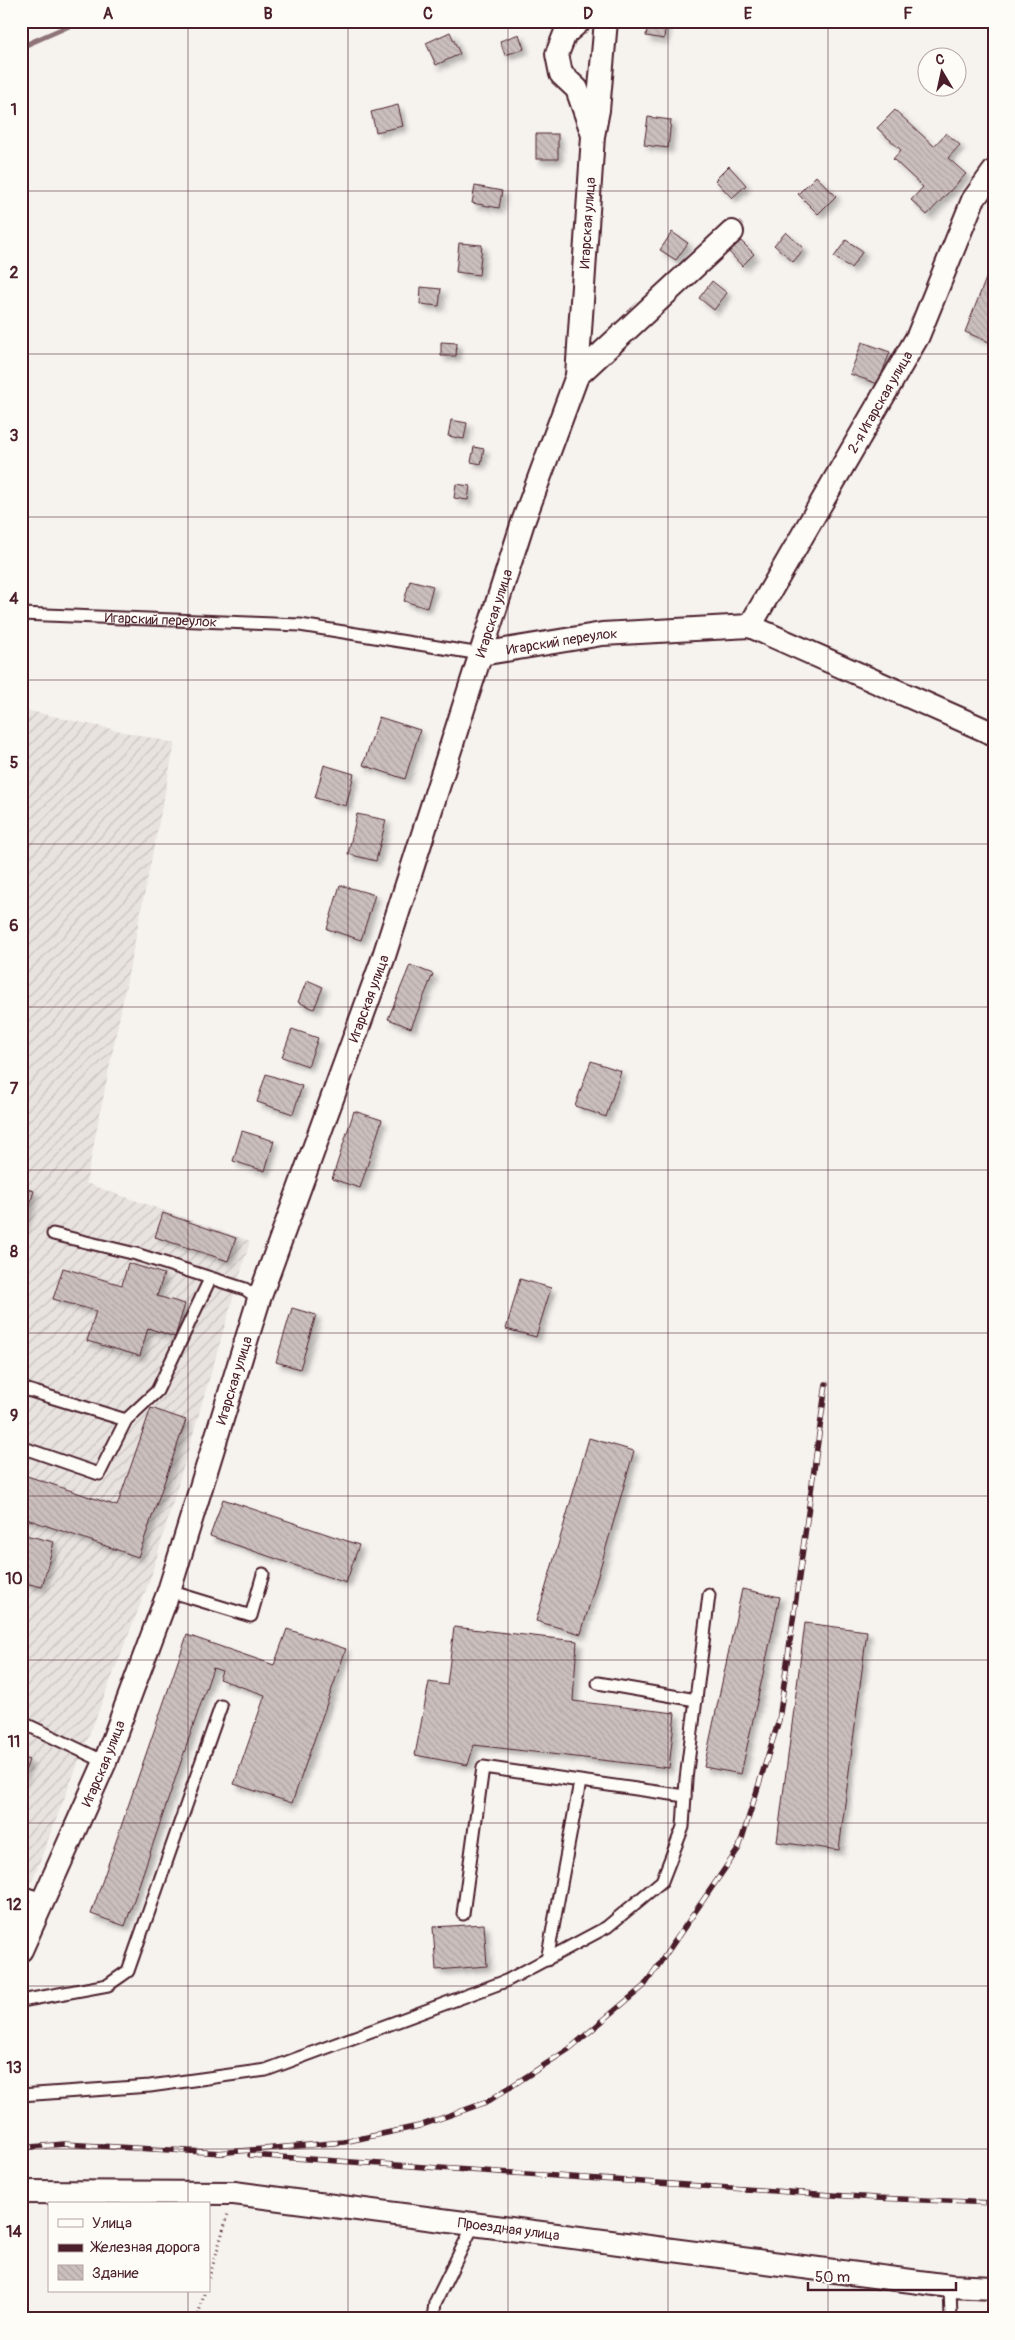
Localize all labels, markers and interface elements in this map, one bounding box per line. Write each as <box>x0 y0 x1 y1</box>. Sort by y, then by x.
text: A <box>103 4 114 24</box>
text: B <box>263 4 273 24</box>
text: C <box>423 4 433 24</box>
text: D <box>583 4 593 24</box>
text: E <box>744 4 753 24</box>
text: F <box>903 4 913 24</box>
north arrow <box>918 48 968 98</box>
text: С <box>934 51 946 69</box>
text: 1 <box>11 100 17 120</box>
street label: Игарская улица <box>576 177 599 269</box>
text: 2 <box>10 263 19 283</box>
street label: 2-я Игарская улица <box>844 348 916 456</box>
text: 3 <box>10 426 19 446</box>
street label: Игарская улица <box>472 567 516 660</box>
text: 4 <box>9 589 19 609</box>
street label: Игарский переулок <box>104 609 217 630</box>
street label: Игарский переулок <box>505 625 618 658</box>
text: 5 <box>10 753 19 773</box>
text: 6 <box>9 916 19 936</box>
street label: Игарская улица <box>345 953 392 1044</box>
text: 7 <box>10 1079 19 1099</box>
text: 8 <box>10 1242 18 1262</box>
street label: Игарская улица <box>212 1334 256 1427</box>
text: 9 <box>10 1406 18 1426</box>
text: 10 <box>5 1569 23 1589</box>
street label: Игарская улица <box>78 1718 128 1809</box>
text: 11 <box>8 1732 20 1752</box>
text: 12 <box>6 1895 22 1915</box>
text: 13 <box>6 2058 22 2078</box>
legend <box>48 2202 210 2292</box>
text: Улица <box>92 2214 132 2233</box>
street label: Проездная улица <box>457 2214 561 2244</box>
text: 14 <box>6 2222 22 2242</box>
text: Железная дорога <box>90 2238 200 2257</box>
scale bar <box>808 2260 955 2292</box>
text: Здание <box>92 2264 139 2283</box>
text: 50 m <box>815 2268 850 2287</box>

